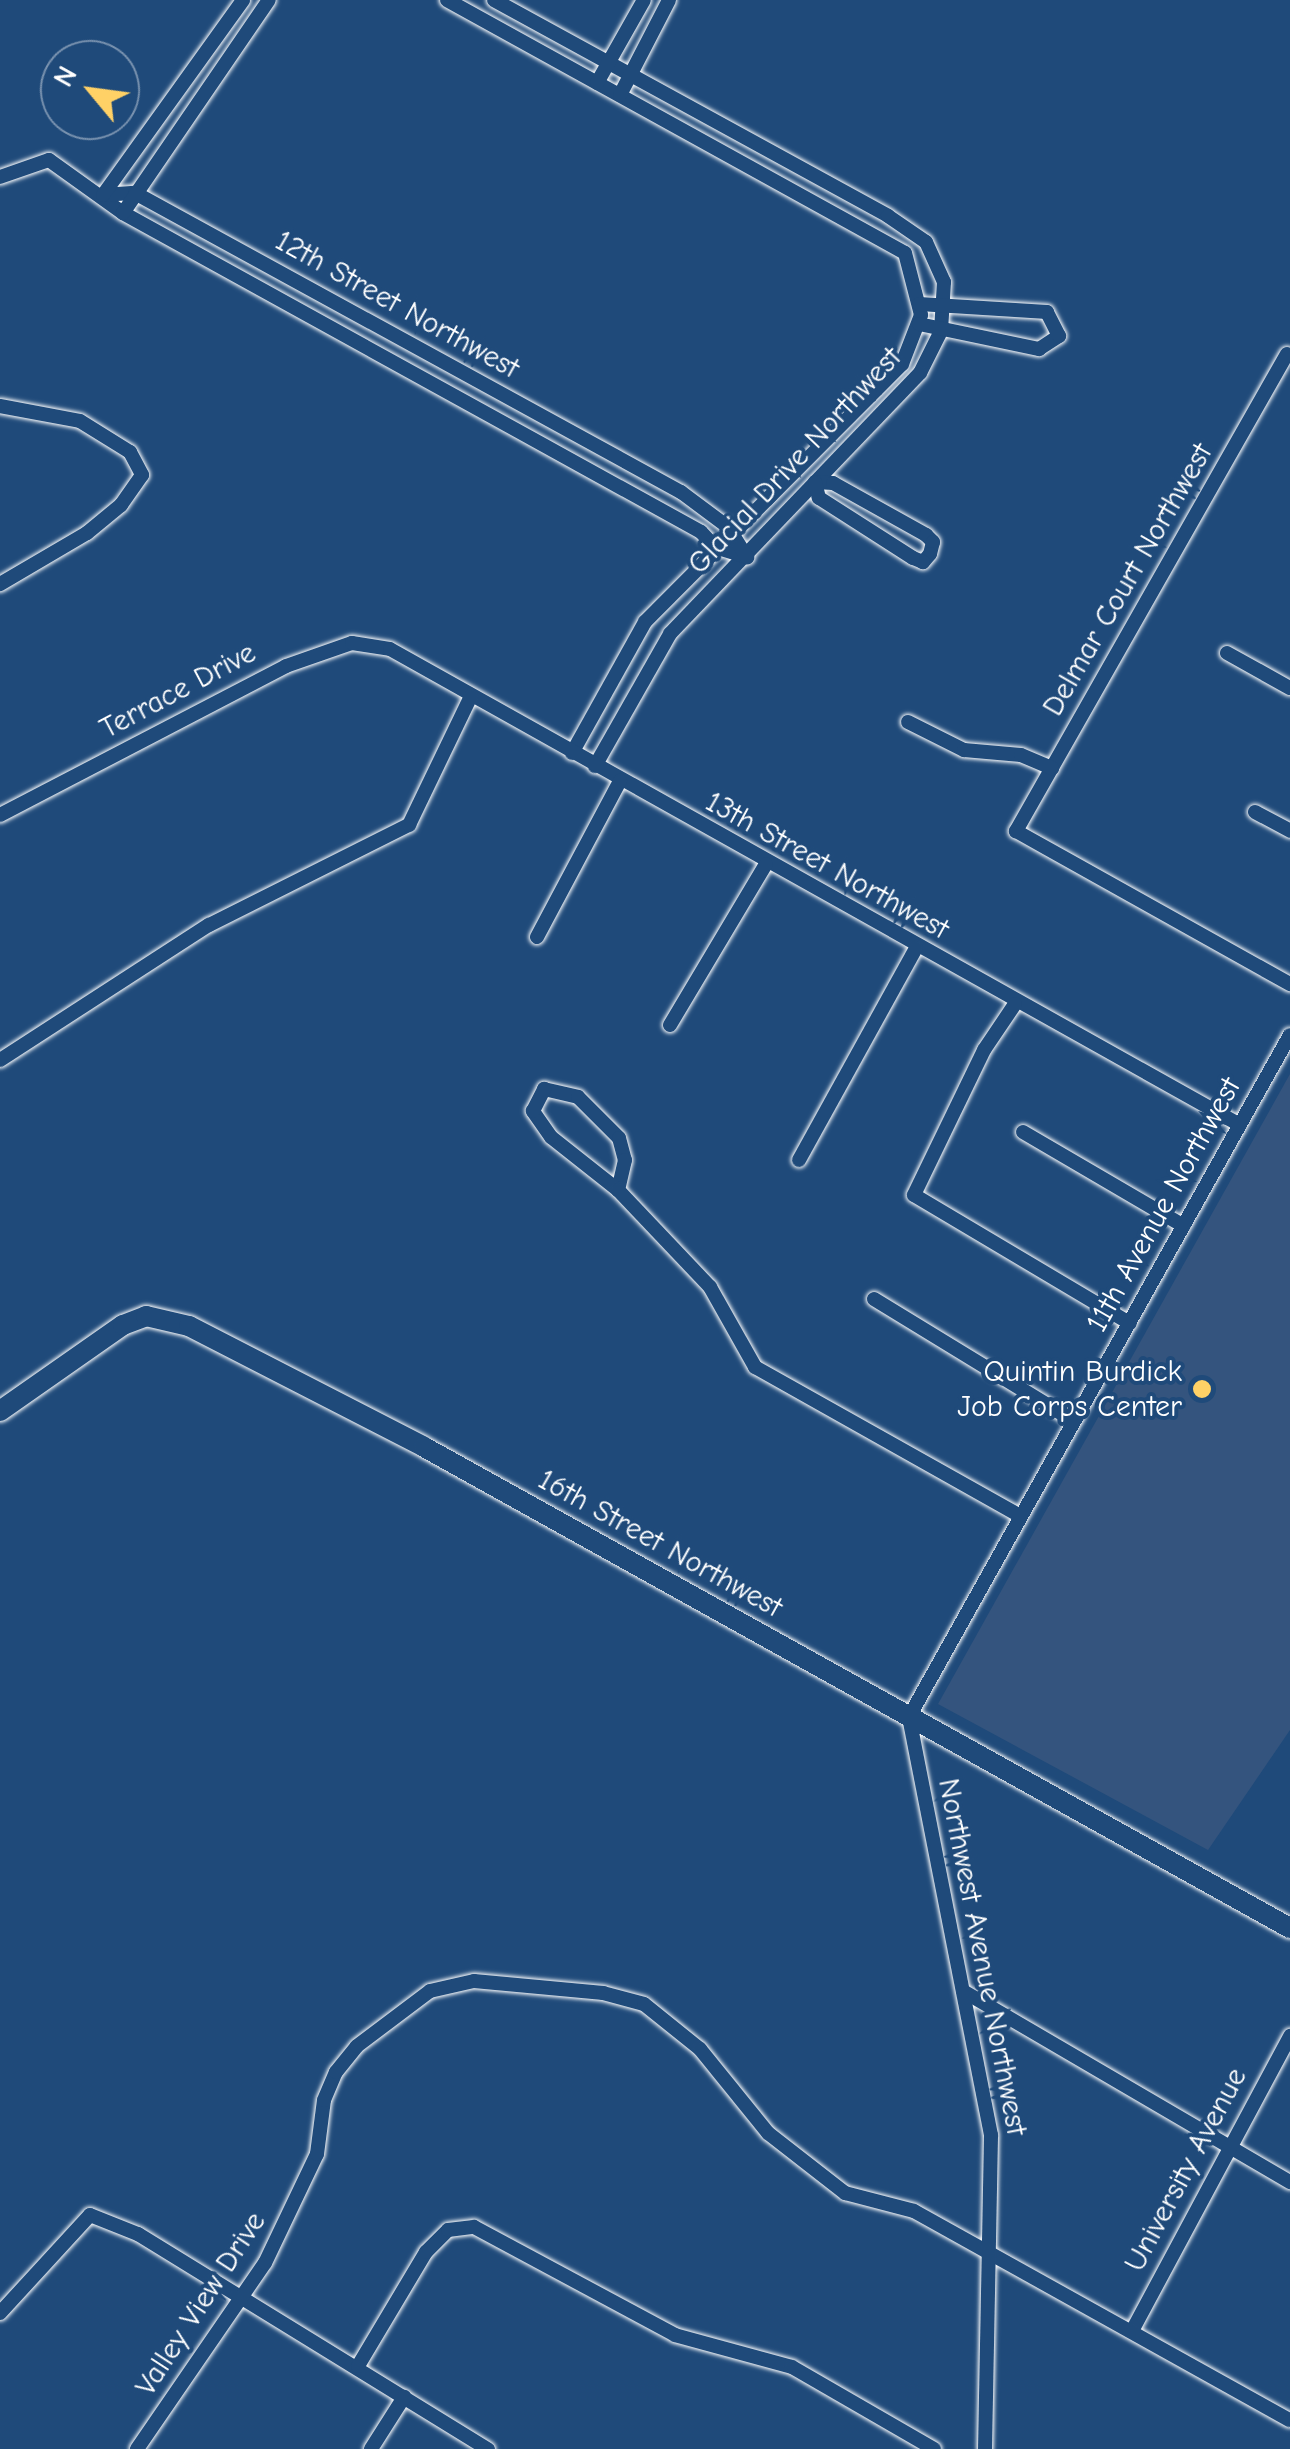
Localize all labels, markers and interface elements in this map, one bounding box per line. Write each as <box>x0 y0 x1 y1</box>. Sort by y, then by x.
north arrow <box>40 40 140 140</box>
text: N <box>47 61 84 92</box>
street label: 12th Street Northwest <box>269 223 525 387</box>
street label: Glacial Drive Northwest <box>681 340 909 582</box>
street label: Delmar Court Northwest <box>1035 437 1221 723</box>
street label: Terrace Drive <box>94 635 262 747</box>
street label: 13th Street Northwest <box>699 784 955 948</box>
street label: 11th Avenue Northwest <box>1079 1071 1249 1339</box>
place label: Quintin Burdick Job Corps Center <box>957 1354 1182 1424</box>
marker: Quintin Burdick Job Corps Center <box>1191 1378 1213 1400</box>
street label: 16th Street Northwest <box>532 1462 788 1626</box>
street label: Northwest Avenue Northwest <box>930 1776 1034 2138</box>
street label: University Avenue <box>1117 2062 1255 2278</box>
street label: Valley View Drive <box>128 2205 274 2403</box>

